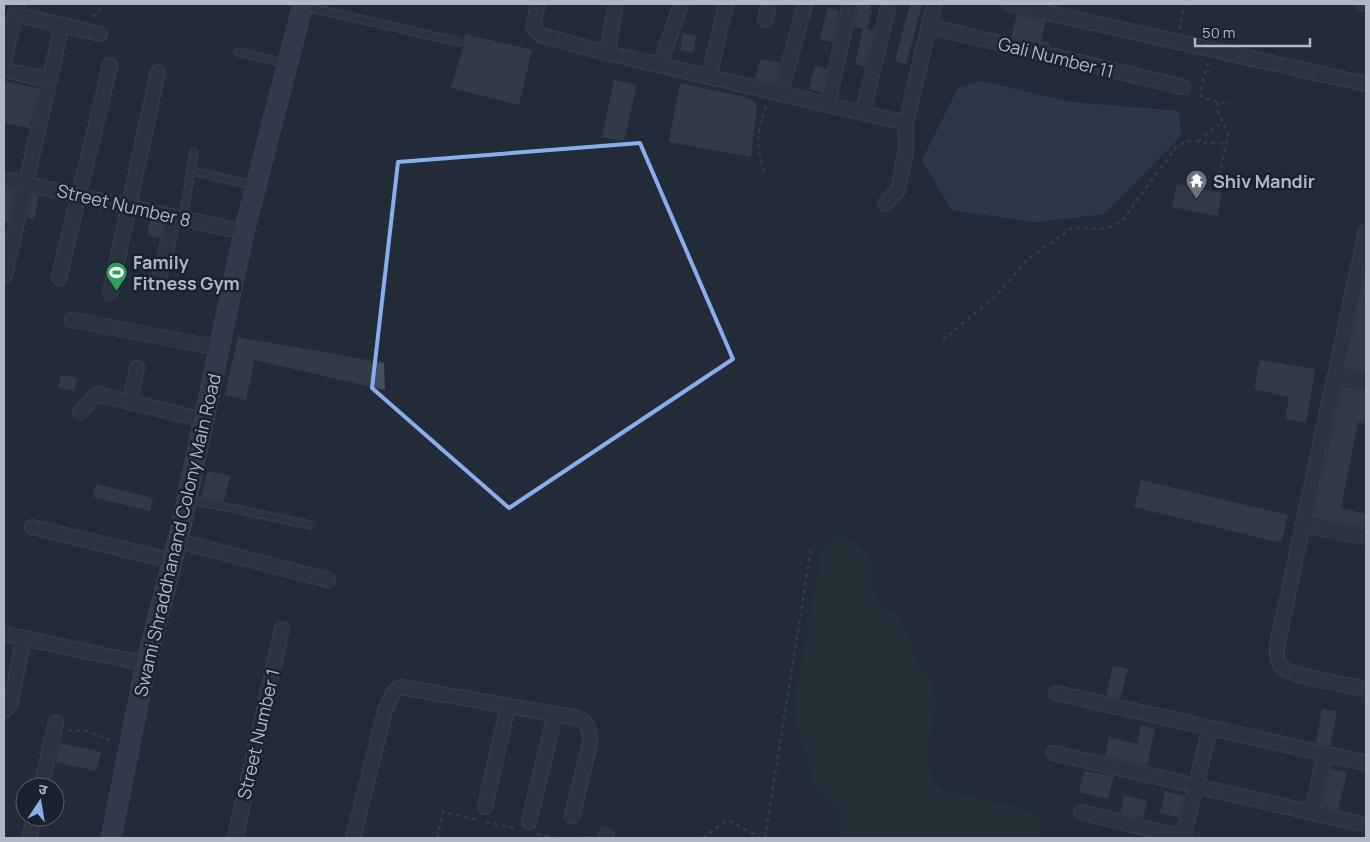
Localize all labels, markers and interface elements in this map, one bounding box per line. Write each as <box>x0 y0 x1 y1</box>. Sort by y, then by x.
scale bar <box>1195 15 1310 47</box>
text: 50 m <box>1202 22 1236 43</box>
street label: Gali Number 11 <box>996 31 1116 83</box>
temple icon: Shiv Mandir <box>1185 169 1209 200</box>
place label: Shiv Mandir <box>1213 169 1315 193</box>
street label: Street Number 8 <box>55 178 193 232</box>
place label: Family Fitness Gym <box>133 250 240 295</box>
sports icon: Family Fitness Gym <box>105 260 129 291</box>
street label: Swami Shraddhanand Colony Main Road <box>128 371 226 699</box>
street label: Street Number 1 <box>231 666 285 802</box>
north arrow <box>15 777 65 827</box>
text: उ <box>37 779 50 799</box>

